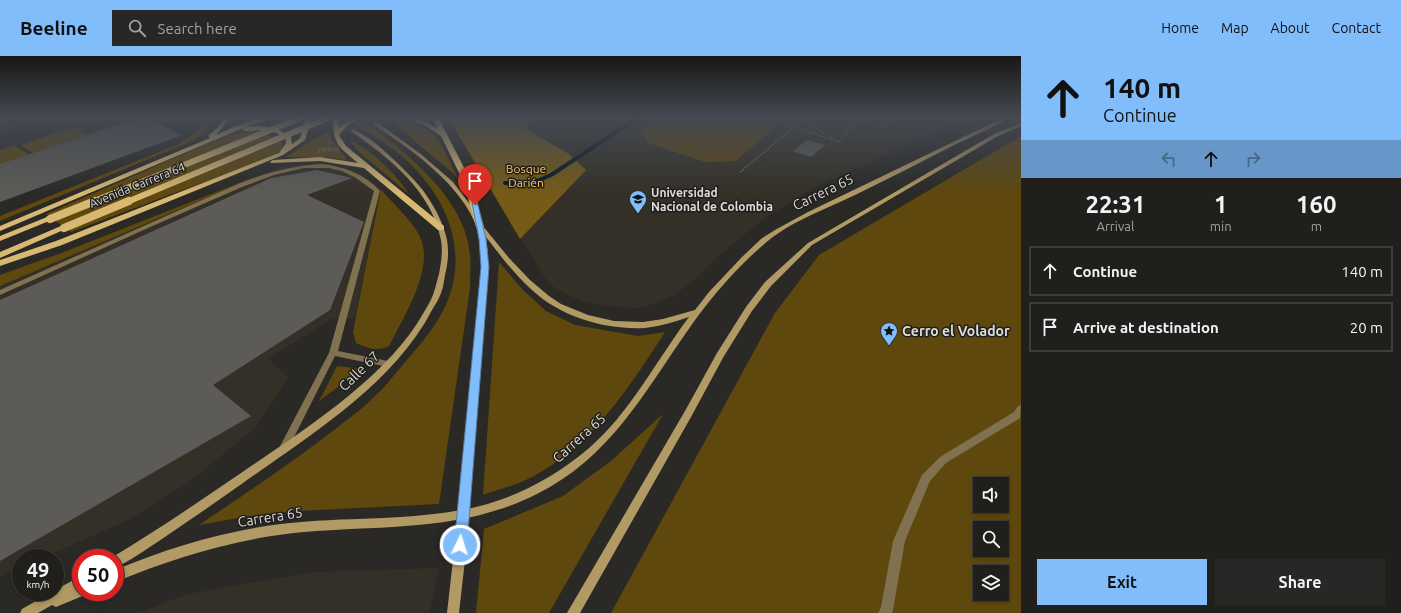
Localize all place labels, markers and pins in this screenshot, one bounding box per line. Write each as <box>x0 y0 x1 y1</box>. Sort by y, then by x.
pin <box>458 164 492 205</box>
place label: Universidad Nacional de Colombia <box>651 186 773 213</box>
school or university icon: Universidad Nacional de Colombia <box>628 189 648 214</box>
place icon: Cerro el Volador <box>879 321 899 346</box>
place label: Cerro el Volador <box>902 323 1010 339</box>

